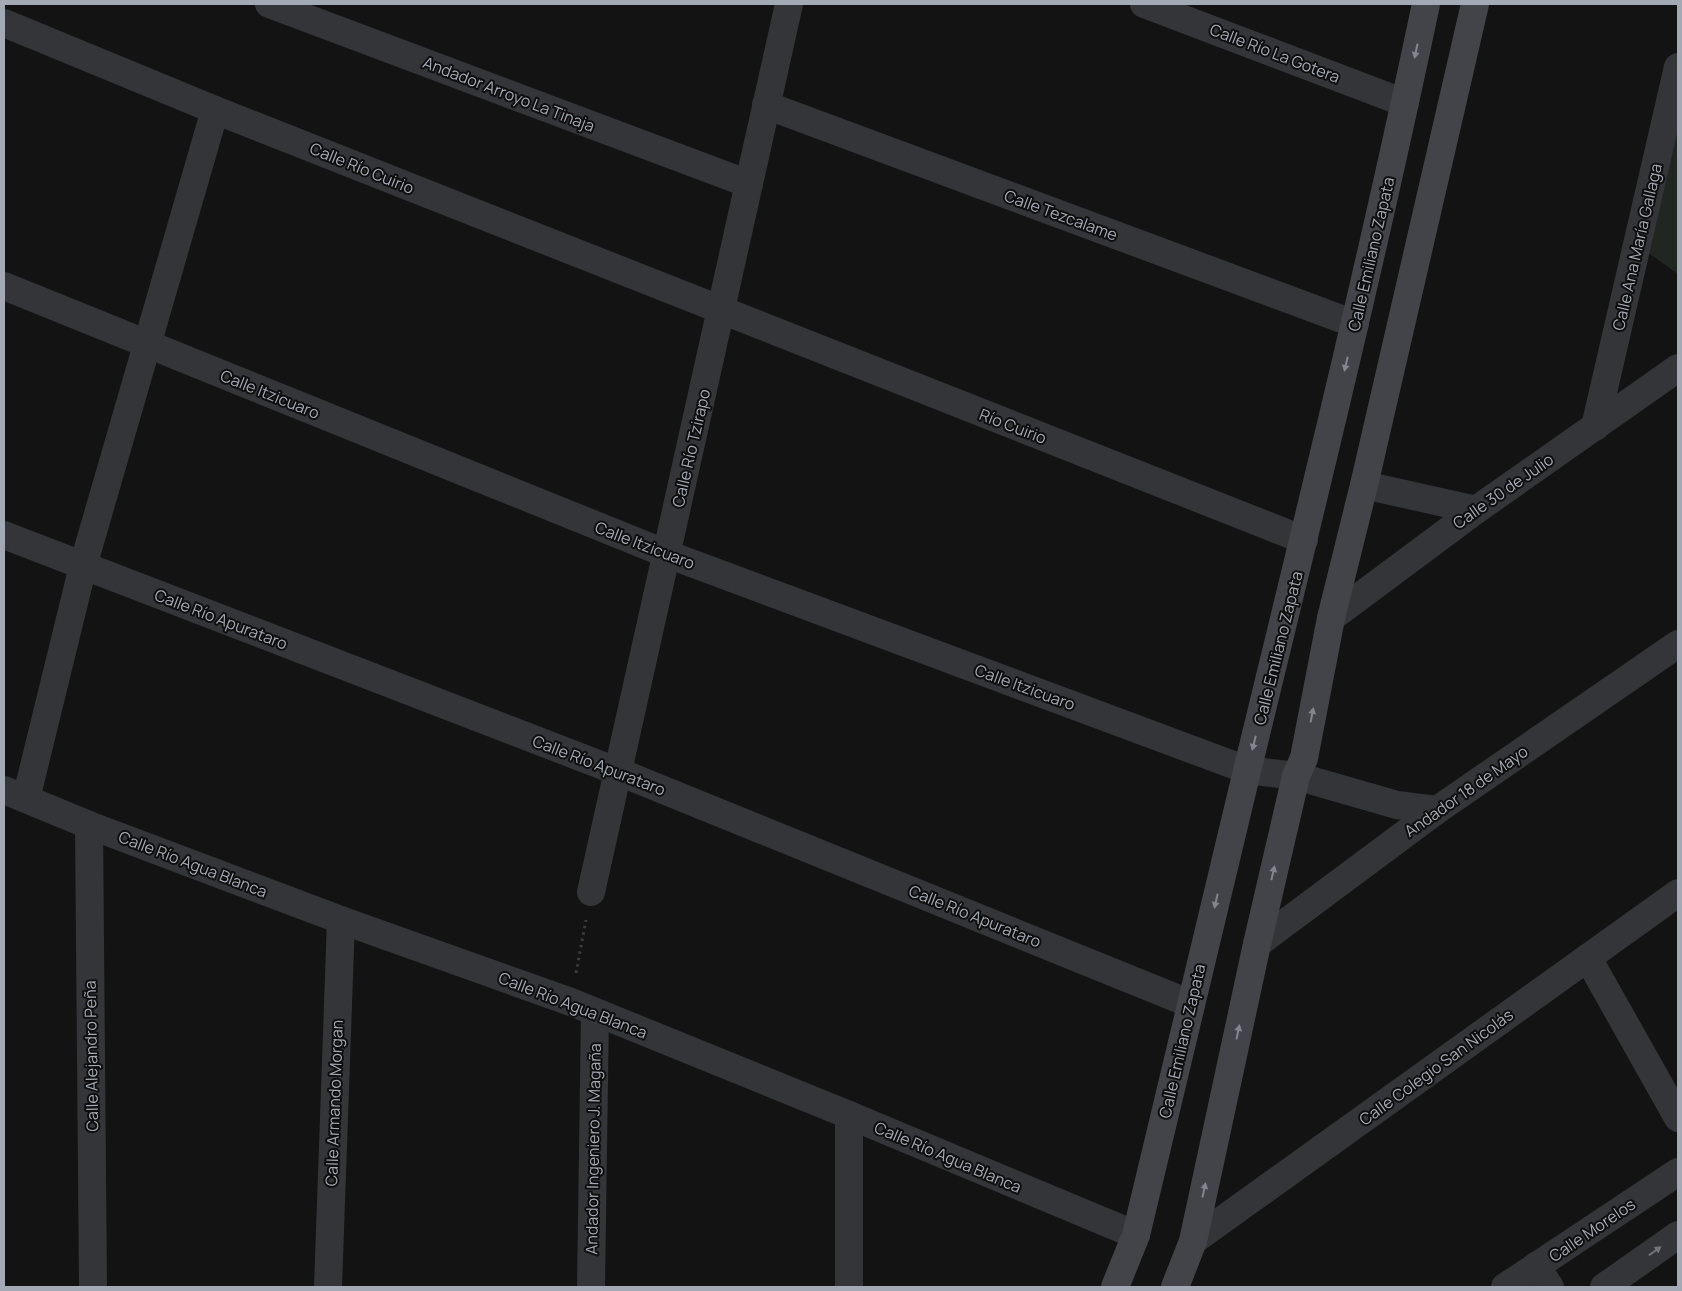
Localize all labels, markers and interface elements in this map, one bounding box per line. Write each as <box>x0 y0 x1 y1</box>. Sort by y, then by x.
street label: Calle Río La Gotera <box>1207 18 1343 88</box>
one-way arrow <box>1412 44 1420 59</box>
street label: Andador Arroyo La Tinaja <box>420 51 598 137</box>
street label: Calle Río Cuirio <box>307 137 417 199</box>
street label: Calle Ana María Gallaga <box>1607 161 1667 333</box>
street label: Calle Emiliano Zapata <box>1343 175 1399 333</box>
street label: Calle Tezcalame <box>1001 184 1121 246</box>
one-way arrow <box>1342 356 1350 371</box>
street label: Calle Itzicuaro <box>217 364 323 424</box>
street label: Calle Río Tzirapo <box>667 387 715 509</box>
street label: Río Cuirio <box>976 403 1050 449</box>
street label: Calle 30 de Julio <box>1448 448 1558 534</box>
street label: Calle Itzicuaro <box>592 516 698 574</box>
street label: Calle Emiliano Zapata <box>1248 569 1308 727</box>
street label: Calle Río Apurataro <box>151 584 291 654</box>
street label: Calle Itzicuaro <box>972 659 1078 715</box>
one-way arrow <box>1308 708 1316 723</box>
street label: Calle Río Apurataro <box>529 730 669 800</box>
one-way arrow <box>1250 735 1258 750</box>
street label: Andador 18 de Mayo <box>1400 740 1532 842</box>
street label: Calle Río Agua Blanca <box>115 825 271 903</box>
one-way arrow <box>1269 865 1277 881</box>
street label: Calle Río Apurataro <box>906 879 1044 953</box>
one-way arrow <box>1212 893 1220 908</box>
street label: Calle Emiliano Zapata <box>1154 962 1210 1120</box>
street label: Calle Río Agua Blanca <box>495 966 651 1044</box>
street label: Calle Alejandro Peña <box>79 980 103 1132</box>
street label: Calle Colegio San Nicolás <box>1355 1004 1517 1130</box>
street label: Calle Armando Morgan <box>320 1019 348 1187</box>
one-way arrow <box>1234 1024 1242 1039</box>
street label: Andador Ingeniero J. Magaña <box>580 1043 606 1255</box>
street label: Calle Río Agua Blanca <box>871 1116 1025 1198</box>
one-way arrow <box>1200 1183 1208 1198</box>
street label: Calle Morelos <box>1544 1193 1640 1267</box>
one-way arrow <box>1648 1246 1662 1256</box>

